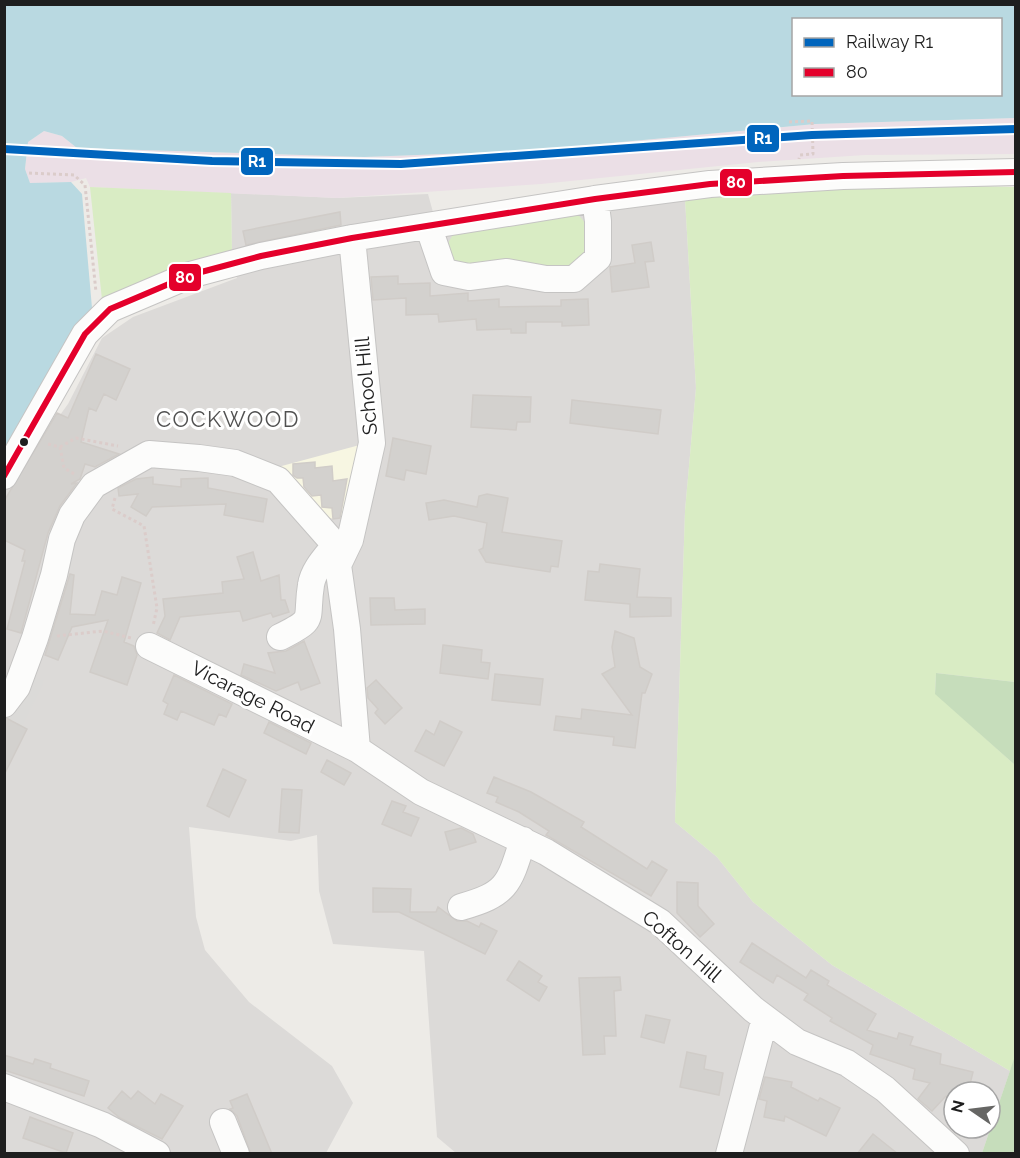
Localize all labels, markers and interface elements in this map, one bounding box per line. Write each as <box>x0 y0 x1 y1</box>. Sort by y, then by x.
legend <box>792 18 1002 96</box>
text: Railway R1 <box>846 31 933 52</box>
text: 80 <box>846 61 868 82</box>
line badge: R1 <box>746 124 780 153</box>
text: R1 <box>754 129 772 148</box>
line badge: R1 <box>240 147 274 176</box>
text: R1 <box>248 152 266 171</box>
line badge: 80 <box>719 168 753 197</box>
text: 80 <box>726 173 746 192</box>
line badge: 80 <box>168 263 202 292</box>
text: 80 <box>175 268 195 287</box>
street label: School Hill <box>350 335 382 436</box>
district label: COCKWOOD <box>156 406 300 432</box>
unlabelled marker <box>18 436 30 448</box>
street label: Vicarage Road <box>187 656 319 738</box>
street label: Cofton Hill <box>637 905 727 987</box>
north arrow <box>942 1080 1002 1140</box>
text: N <box>947 1098 969 1115</box>

